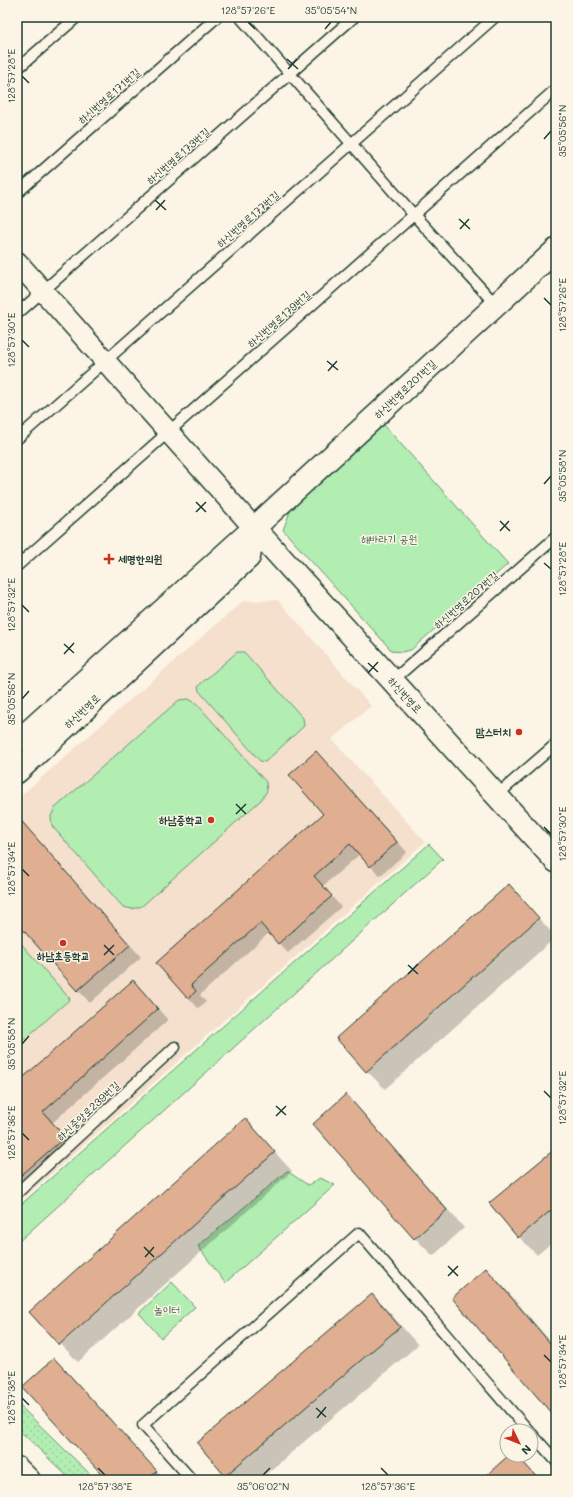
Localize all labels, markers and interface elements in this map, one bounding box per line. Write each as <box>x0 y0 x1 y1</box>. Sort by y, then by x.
text: 128°57'26"E <box>221 3 275 17</box>
text: 35°05'54"N <box>305 3 357 17</box>
text: 128°57'28"E <box>4 49 18 103</box>
street label: 하신번영로171번길 <box>74 64 143 127</box>
text: 35°05'56"N <box>555 105 569 157</box>
street label: 하신번영로173번길 <box>143 124 213 187</box>
street label: 하신번영로177번길 <box>213 187 283 250</box>
text: 128°57'26"E <box>555 278 569 332</box>
street label: 하신번영로179번길 <box>244 287 314 350</box>
text: 128°57'30"E <box>4 312 18 367</box>
street label: 하신번영로201번길 <box>370 356 439 421</box>
text: 35°05'58"N <box>555 450 569 502</box>
park label: 해바라기 공원 <box>361 531 417 546</box>
text: 128°57'28"E <box>555 542 569 596</box>
place label: 세명한의원 <box>118 551 162 566</box>
marker: 세명한의원 <box>103 553 115 565</box>
street label: 하신번영로207번길 <box>430 567 501 632</box>
text: 128°57'32"E <box>4 578 18 632</box>
text: 35°05'56"N <box>4 673 18 725</box>
street label: 하신번영로 <box>385 673 426 716</box>
street label: 하신번영로 <box>60 690 103 731</box>
place label: 맘스터치 <box>476 724 511 739</box>
marker: 맘스터치 <box>514 727 524 737</box>
text: 128°57'30"E <box>555 806 569 861</box>
place label: 하남중학교 <box>159 812 203 827</box>
marker: 하남중학교 <box>206 815 216 825</box>
text: 128°57'34"E <box>4 841 18 896</box>
marker: 하남초등학교 <box>58 938 68 948</box>
place label: 하남초등학교 <box>36 948 90 963</box>
text: 35°05'58"N <box>4 1018 18 1070</box>
text: 128°57'32"E <box>555 1071 569 1125</box>
street label: 하신중앙로239번길 <box>53 1077 123 1144</box>
text: 128°57'36"E <box>4 1105 18 1160</box>
park label: 놀이터 <box>154 1302 180 1317</box>
text: 128°57'34"E <box>555 1334 569 1389</box>
text: 128°57'38"E <box>4 1370 18 1425</box>
north arrow <box>499 1423 539 1463</box>
text: N <box>518 1442 535 1458</box>
text: 128°57'38"E <box>78 1479 133 1493</box>
text: 35°06'02"N <box>237 1479 289 1493</box>
text: 128°57'36"E <box>361 1479 416 1493</box>

